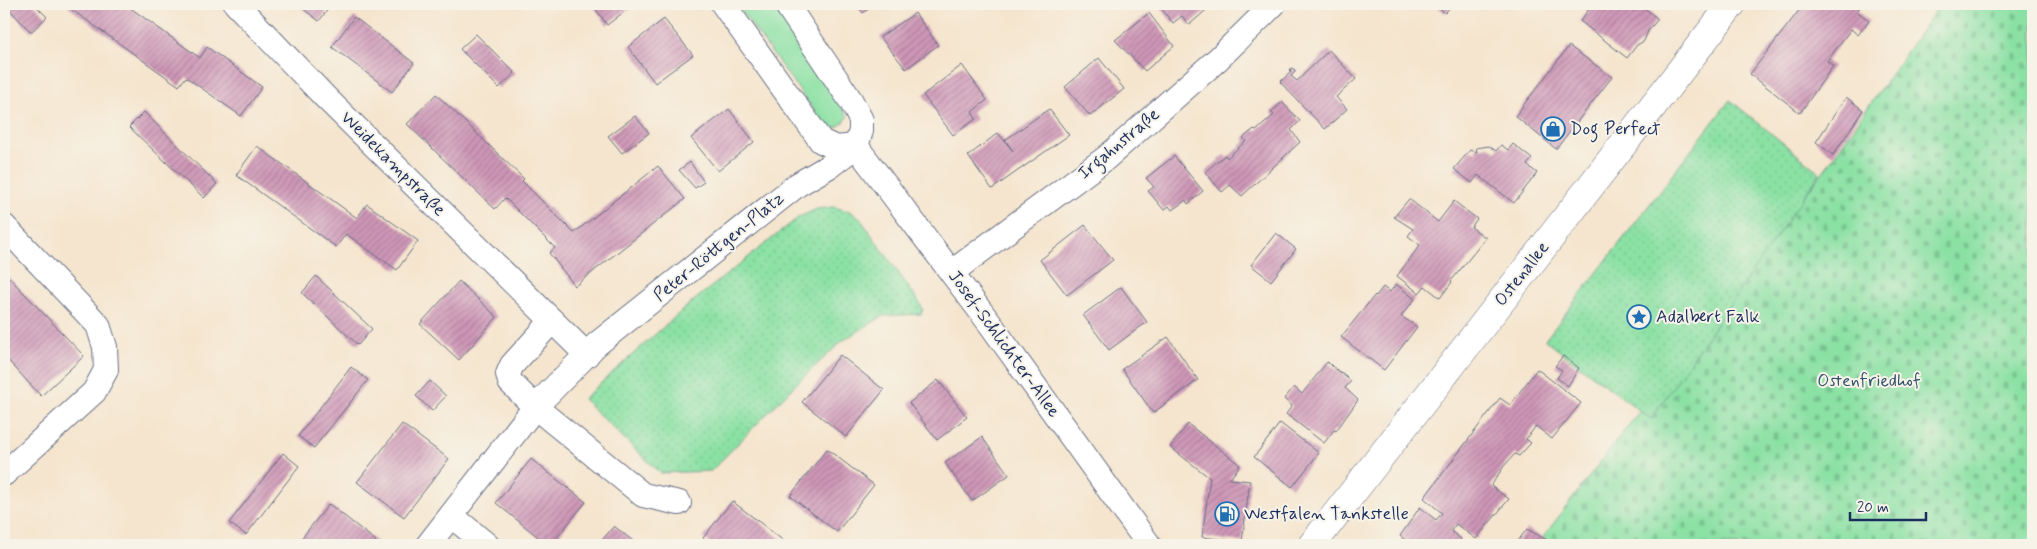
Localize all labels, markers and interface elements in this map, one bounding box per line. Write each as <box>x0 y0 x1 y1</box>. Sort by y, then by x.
street label: Irgahnstraße <box>1073 103 1166 187</box>
street label: Weidekampstraße <box>335 106 451 222</box>
shop icon: Dog Perfect <box>1540 116 1566 142</box>
place label: Dog Perfect <box>1570 117 1661 143</box>
street label: Peter-Röttgen-Platz <box>649 187 789 307</box>
street label: Ostenallee <box>1489 236 1555 312</box>
street label: Josef-Schlichter-Allee <box>942 266 1066 422</box>
place icon: Adalbert Falk <box>1626 304 1652 330</box>
place label: Adalbert Falk <box>1656 305 1760 329</box>
park label: Ostenfriedhof <box>1817 369 1921 393</box>
scale bar <box>1850 489 1926 521</box>
text: 20 m <box>1857 498 1889 518</box>
fuel station icon: Westfalen Tankstelle <box>1214 501 1240 527</box>
place label: Westfalen Tankstelle <box>1244 502 1409 526</box>

